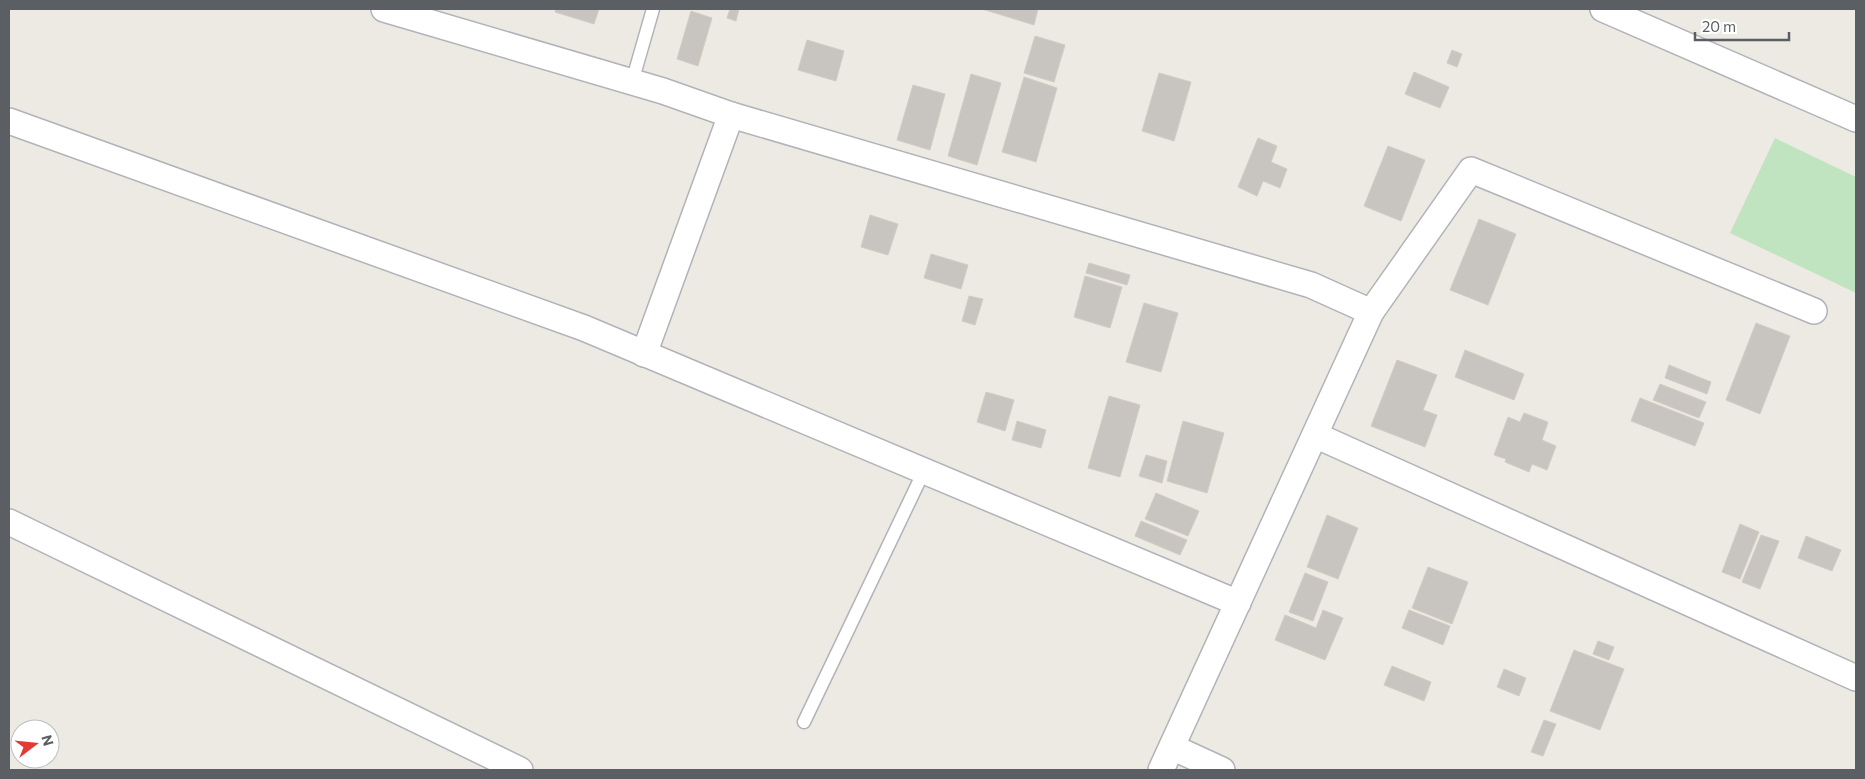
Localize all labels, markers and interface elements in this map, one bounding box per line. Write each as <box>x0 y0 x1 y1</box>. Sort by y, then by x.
scale bar <box>1695 10 1789 42</box>
text: 20 m <box>1702 17 1736 35</box>
north arrow <box>10 719 60 769</box>
text: N <box>38 733 58 748</box>

